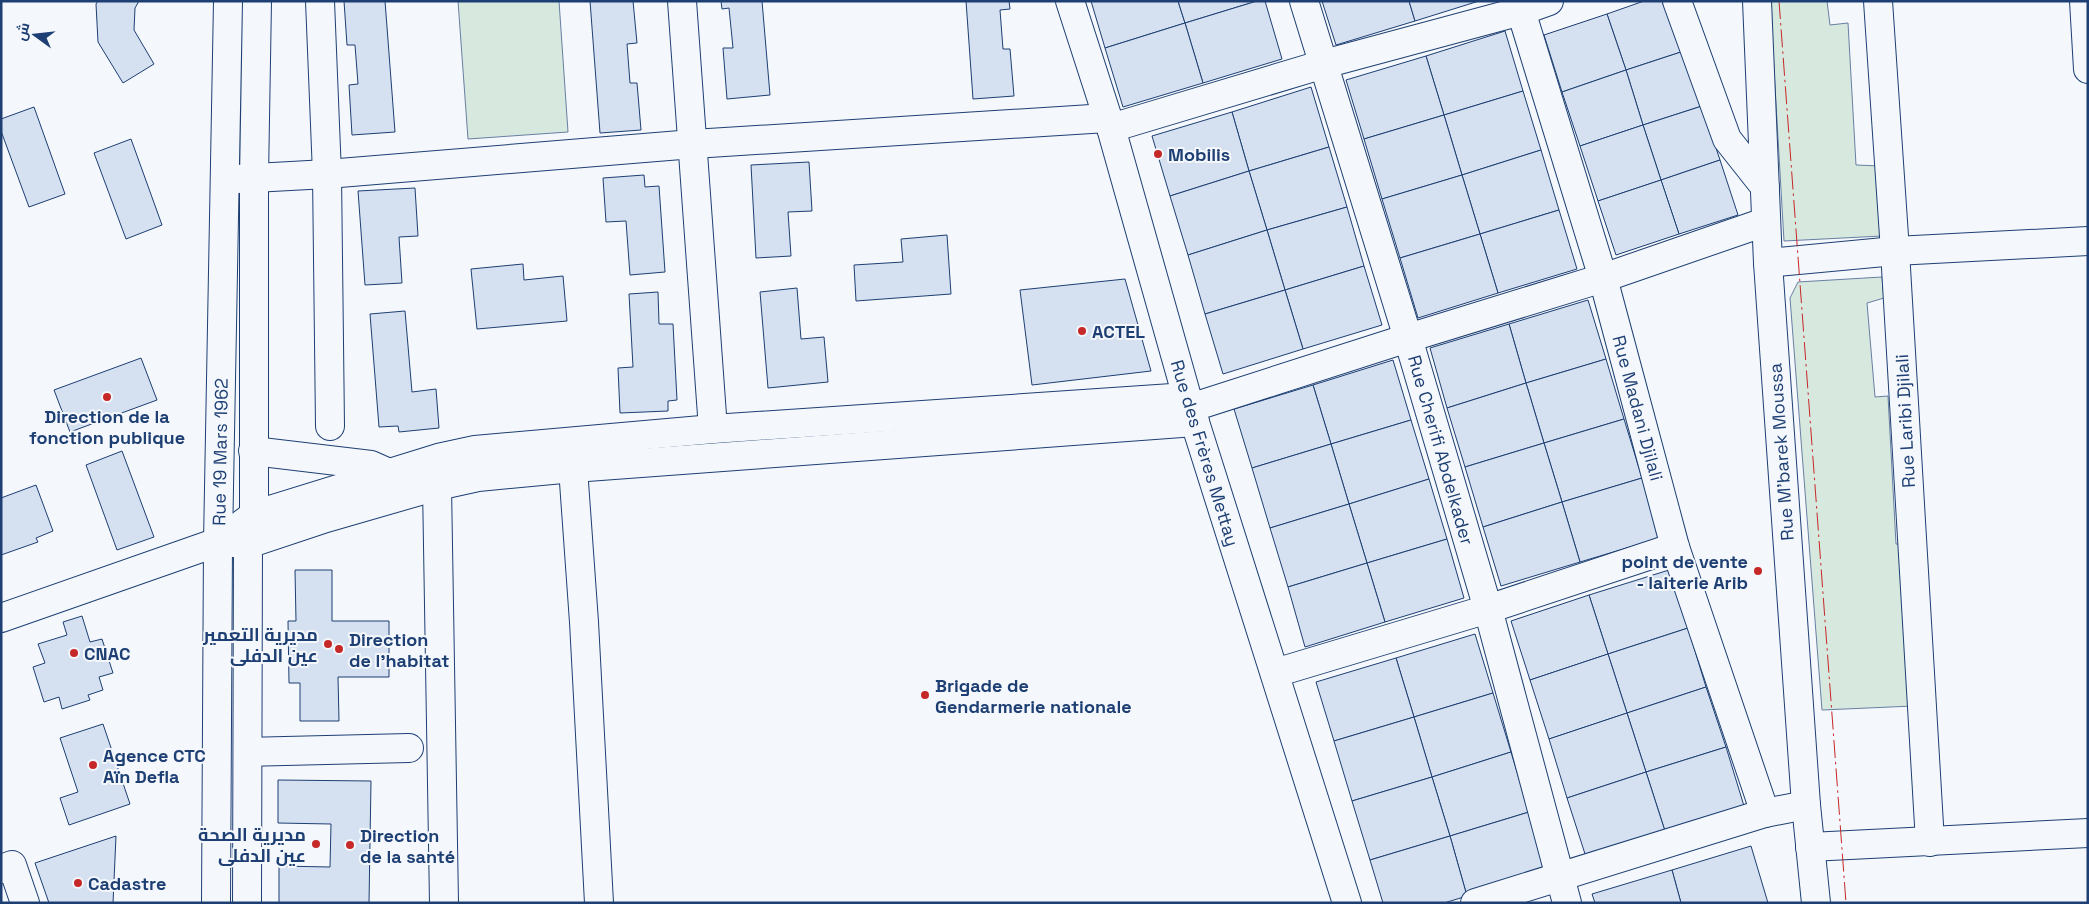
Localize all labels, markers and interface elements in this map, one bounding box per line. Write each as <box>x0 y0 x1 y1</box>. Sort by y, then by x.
north arrow <box>10 10 60 60</box>
text: ش <box>11 21 33 43</box>
place label: Mobilis <box>1168 143 1230 166</box>
marker: Mobilis <box>1152 148 1164 160</box>
place label: ACTEL <box>1092 320 1145 343</box>
marker: ACTEL <box>1076 325 1088 337</box>
street label: Rue Madani Djilali <box>1608 333 1668 483</box>
street label: Rue Cherifi Abdelkader <box>1403 352 1479 548</box>
street label: Rue Laribi Djilali <box>1890 353 1920 489</box>
street label: Rue des Frères Mettay <box>1166 357 1244 549</box>
street label: Rue M'barek Moussa <box>1763 362 1799 542</box>
street label: Rue 19 Mars 1962 <box>207 378 233 526</box>
marker: Direction de la fonction publique <box>101 391 113 403</box>
place label: Direction de la fonction publique <box>29 405 185 449</box>
place label: point de vente - laiterie Arib <box>1622 550 1748 594</box>
marker: point de vente - laiterie Arib <box>1752 565 1764 577</box>
place label: مديرية التعمير عين الدفلى <box>202 623 318 667</box>
place label: Direction de l'habitat <box>349 628 449 672</box>
marker: مديرية التعمير عين الدفلى <box>322 638 334 650</box>
place label: CNAC <box>84 642 131 665</box>
marker: Direction de l'habitat <box>333 643 345 655</box>
marker: CNAC <box>68 647 80 659</box>
place label: Brigade de Gendarmerie nationale <box>935 674 1132 718</box>
marker: Brigade de Gendarmerie nationale <box>919 689 931 701</box>
place label: Agence CTC Aïn Defla <box>103 744 206 788</box>
marker: Agence CTC Aïn Defla <box>87 759 99 771</box>
place label: مديرية الصحة عين الدفلى <box>198 823 306 867</box>
place label: Direction de la santé <box>360 824 455 868</box>
marker: مديرية الصحة عين الدفلى <box>310 838 322 850</box>
marker: Direction de la santé <box>344 839 356 851</box>
place label: Cadastre <box>88 872 166 895</box>
marker: Cadastre <box>72 877 84 889</box>

